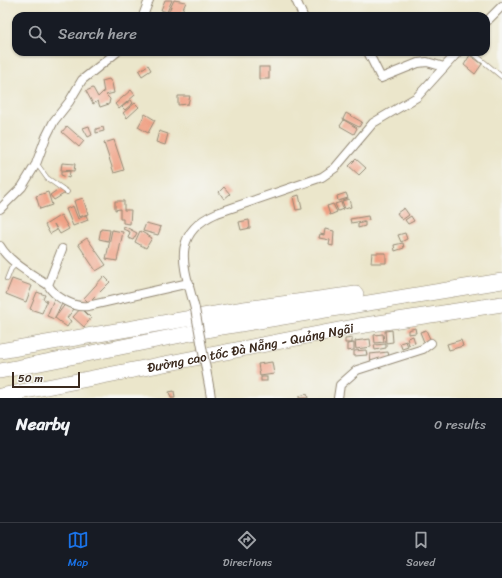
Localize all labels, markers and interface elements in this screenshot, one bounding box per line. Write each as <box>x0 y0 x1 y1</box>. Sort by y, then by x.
search box <box>12 12 490 56</box>
text: Search here <box>58 21 137 47</box>
icon: search <box>26 23 48 45</box>
street label: Đường cao tốc Đà Nẵng - Quảng Ngãi <box>145 316 356 379</box>
text: 50 m <box>18 369 43 388</box>
scale bar <box>12 370 80 389</box>
text: Nearby <box>16 409 70 439</box>
text: 0 results <box>434 413 486 436</box>
tab: Map <box>67 529 89 572</box>
tab: Directions <box>223 529 272 572</box>
tab: Saved <box>406 529 435 572</box>

